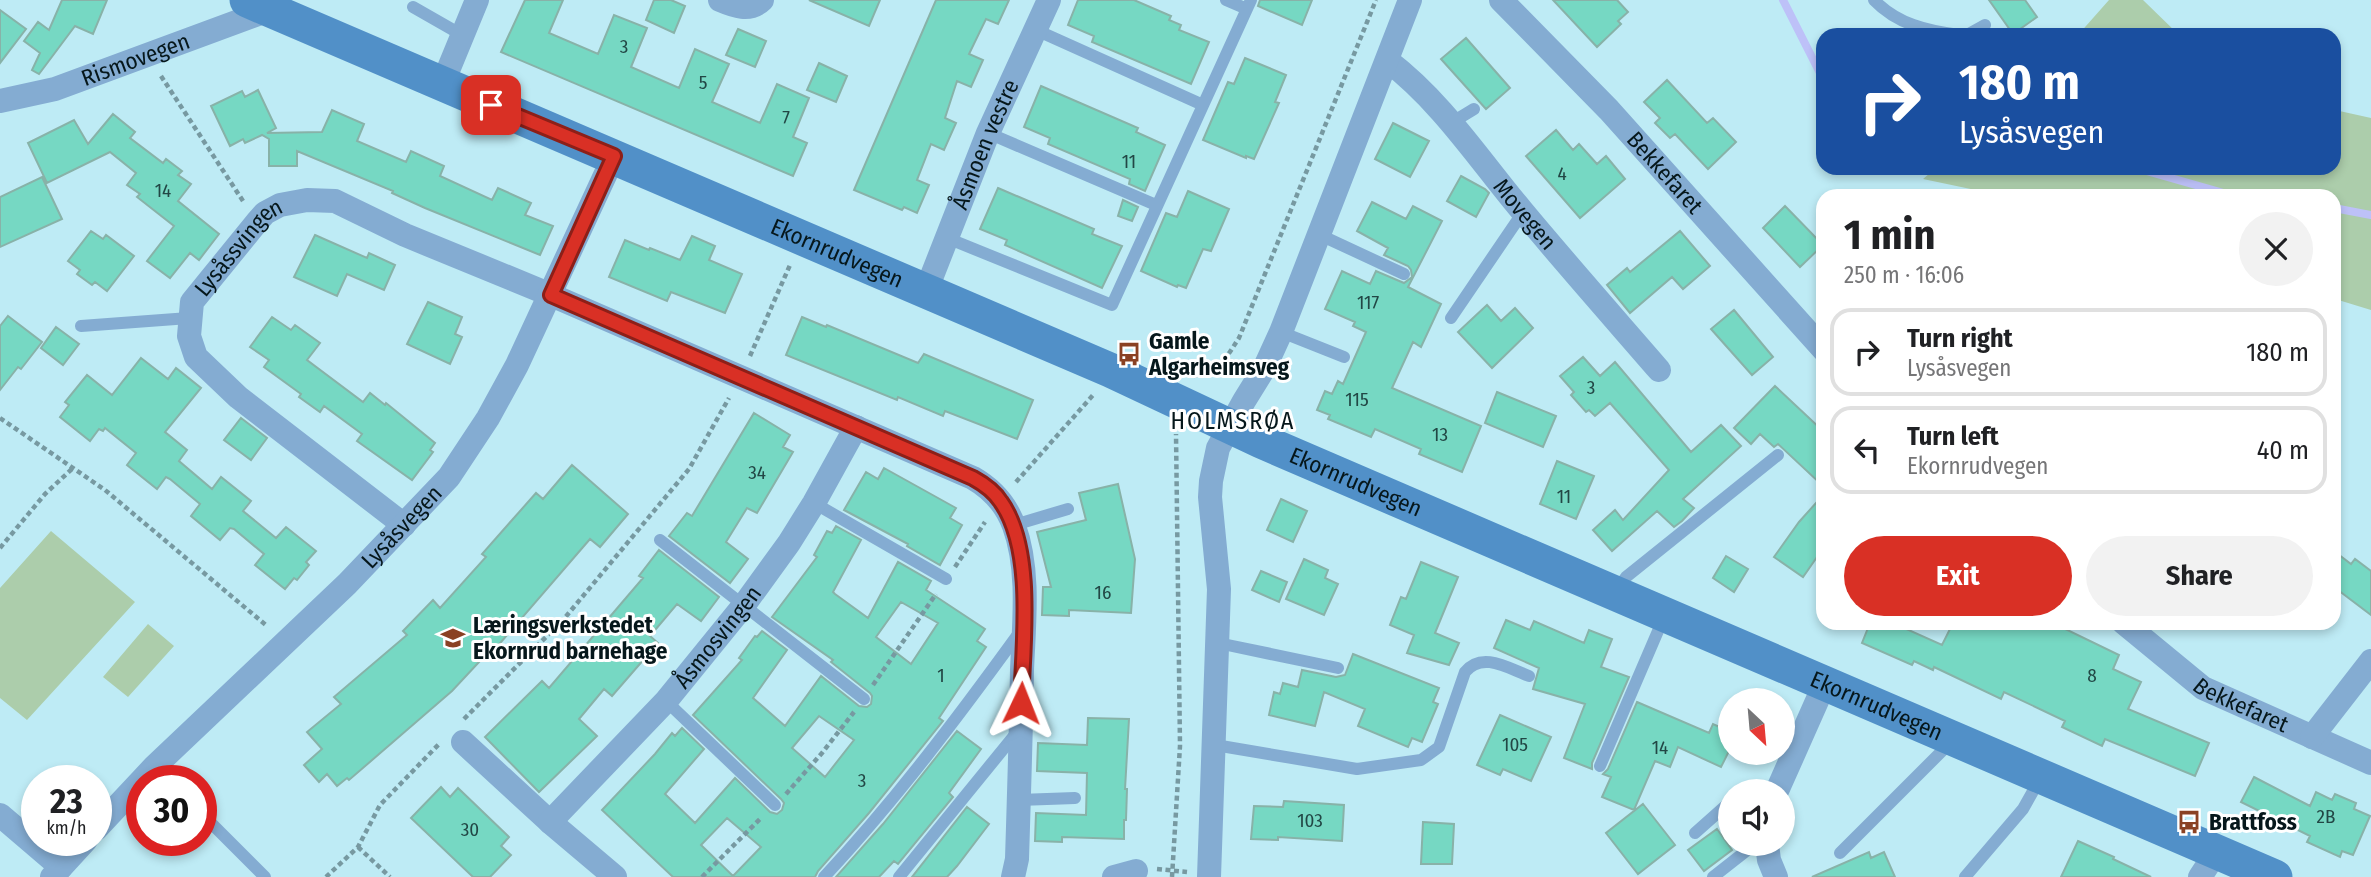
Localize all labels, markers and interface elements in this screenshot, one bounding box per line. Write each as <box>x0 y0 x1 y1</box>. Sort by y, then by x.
street label: Rismovegen <box>77 27 193 92</box>
house number: 3 <box>620 35 628 58</box>
text: 180 m <box>1959 53 2080 112</box>
icon: right <box>1844 56 1935 147</box>
house number: 5 <box>699 71 707 94</box>
pin <box>461 75 521 135</box>
street label: Åsmoen vestre <box>944 75 1025 213</box>
icon: arrive <box>472 86 510 124</box>
house number: 7 <box>782 106 790 129</box>
text: Lysåsvegen <box>1959 113 2104 151</box>
street label: Bekkefaret <box>1621 126 1709 220</box>
house number: 11 <box>1122 150 1136 173</box>
house number: 4 <box>1557 162 1567 185</box>
street label: Movegen <box>1488 173 1563 255</box>
house number: 14 <box>155 179 171 202</box>
street label: Lysåssvingen <box>189 192 287 302</box>
text: 1 min <box>1844 210 1935 260</box>
street label: Ekornrudvegen <box>767 212 908 294</box>
button: close <box>2239 212 2313 286</box>
text: 250 m · 16:06 <box>1844 261 1964 289</box>
house number: 117 <box>1357 291 1379 314</box>
text: Turn right <box>1907 323 2013 354</box>
place label: Gamle Algarheimsveg <box>1148 327 1290 381</box>
icon: right <box>1848 333 1886 371</box>
text: 180 m <box>2246 337 2309 368</box>
bus stop icon: Gamle Algarheimsveg <box>1115 340 1143 368</box>
text: Lysåsvegen <box>1907 354 2012 382</box>
house number: 3 <box>1587 376 1595 399</box>
house number: 115 <box>1345 388 1369 411</box>
district label: HOLMSRØA <box>1171 407 1295 435</box>
text: Turn left <box>1907 421 1999 452</box>
house number: 13 <box>1432 423 1448 446</box>
icon: left <box>1848 431 1886 469</box>
text: 40 m <box>2257 435 2309 466</box>
street label: Ekornrudvegen <box>1285 441 1426 523</box>
text: Ekornrudvegen <box>1907 452 2048 480</box>
house number: 34 <box>748 461 766 484</box>
street label: Lysåsvegen <box>355 479 448 574</box>
house number: 11 <box>1557 485 1571 508</box>
button: Exit <box>1844 536 2072 616</box>
button: Share <box>2086 536 2313 616</box>
street label: Åsmosvingen <box>667 580 767 694</box>
house number: 16 <box>1095 581 1111 604</box>
place label: Læringsverkstedet Ekornrud barnehage <box>473 611 668 665</box>
school or university icon: Læringsverkstedet Ekornrud barnehage <box>439 624 467 652</box>
house number: 1 <box>937 664 945 687</box>
house number: 8 <box>2087 664 2097 687</box>
street label: Ekornrudvegen <box>1806 665 1947 747</box>
position arrow <box>984 666 1058 740</box>
street label: Bekkefaret <box>2187 672 2293 739</box>
north arrow <box>1718 688 1796 765</box>
map controls <box>1718 688 1795 856</box>
house number: 105 <box>1502 733 1528 756</box>
house number: 14 <box>1652 736 1668 759</box>
speed limit sign: 30 <box>126 765 217 856</box>
house number: 3 <box>858 769 866 792</box>
button: sound <box>1718 779 1795 856</box>
text: 23 <box>50 780 83 822</box>
house number: 2B <box>2317 805 2335 828</box>
bus stop icon: Brattfoss <box>2175 808 2203 836</box>
place label: Brattfoss <box>2209 808 2297 836</box>
house number: 103 <box>1297 809 1323 832</box>
text: km/h <box>46 817 87 839</box>
house number: 30 <box>461 818 479 841</box>

